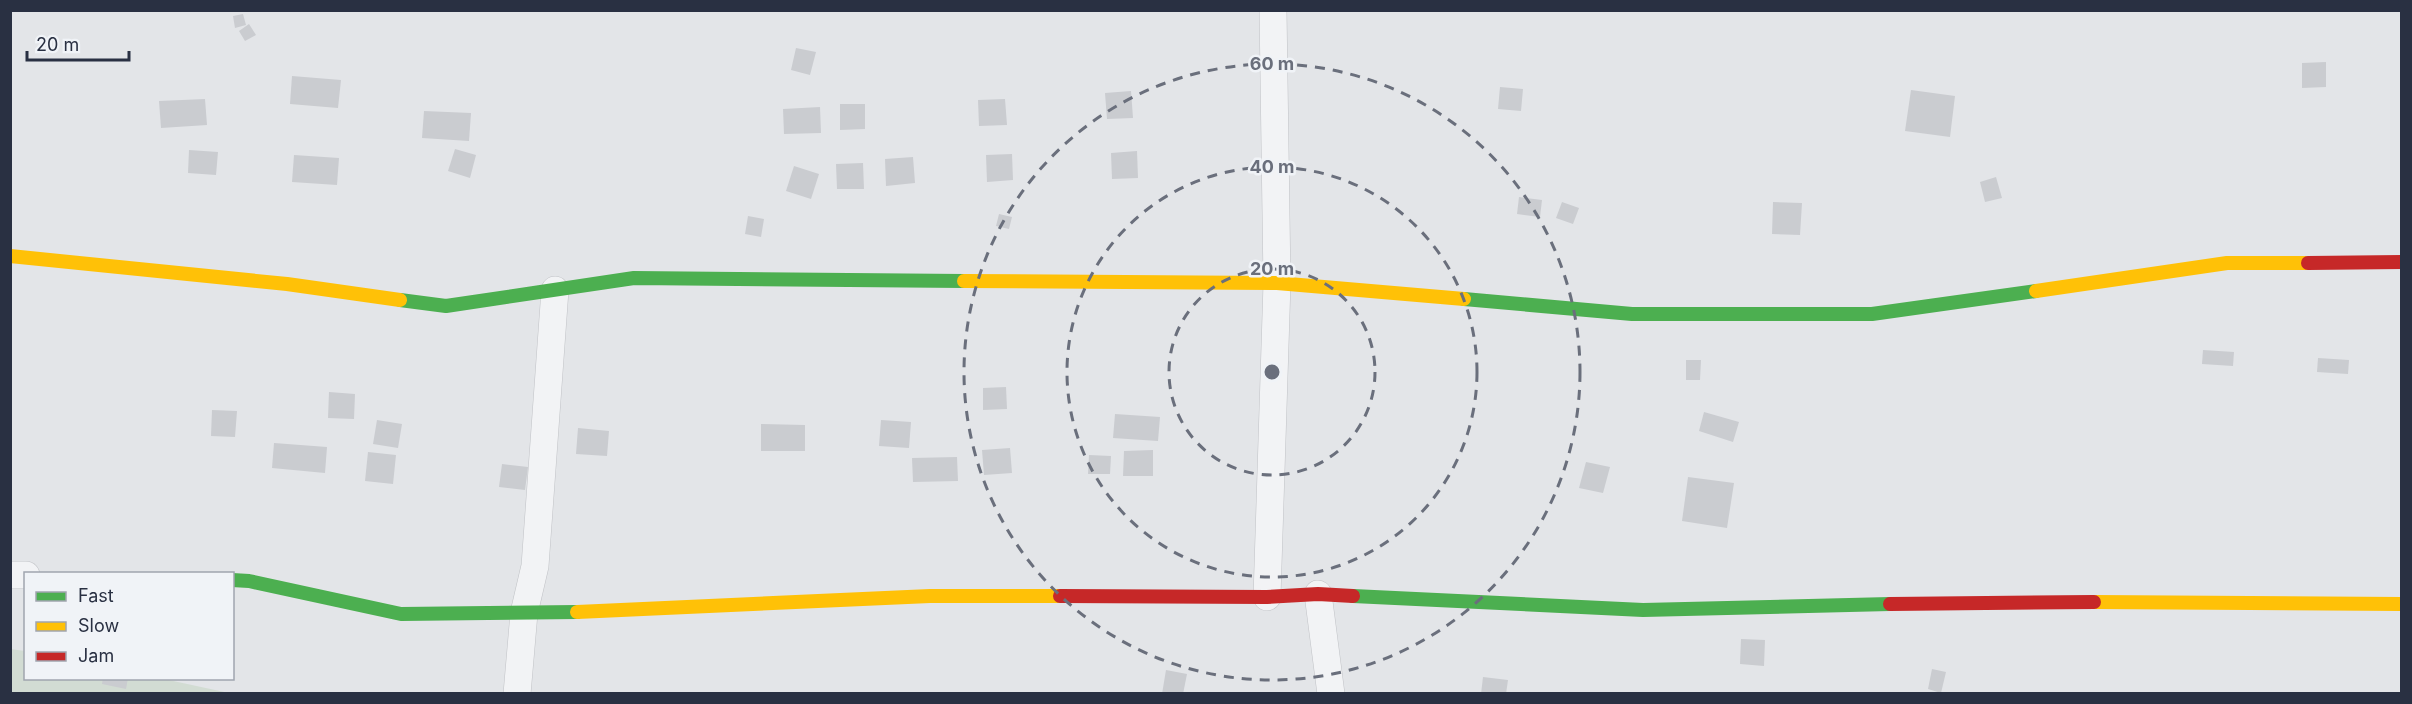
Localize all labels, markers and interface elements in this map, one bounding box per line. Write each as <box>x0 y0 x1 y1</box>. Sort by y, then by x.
scale bar <box>27 24 129 62</box>
text: 20 m <box>36 34 79 55</box>
text: 60 m <box>1250 53 1294 74</box>
text: 40 m <box>1250 156 1295 177</box>
text: 20 m <box>1250 258 1294 279</box>
centre of rings <box>1262 362 1282 382</box>
legend <box>24 572 234 680</box>
text: Fast <box>78 585 114 606</box>
text: Slow <box>78 615 119 636</box>
text: Jam <box>78 645 114 666</box>

